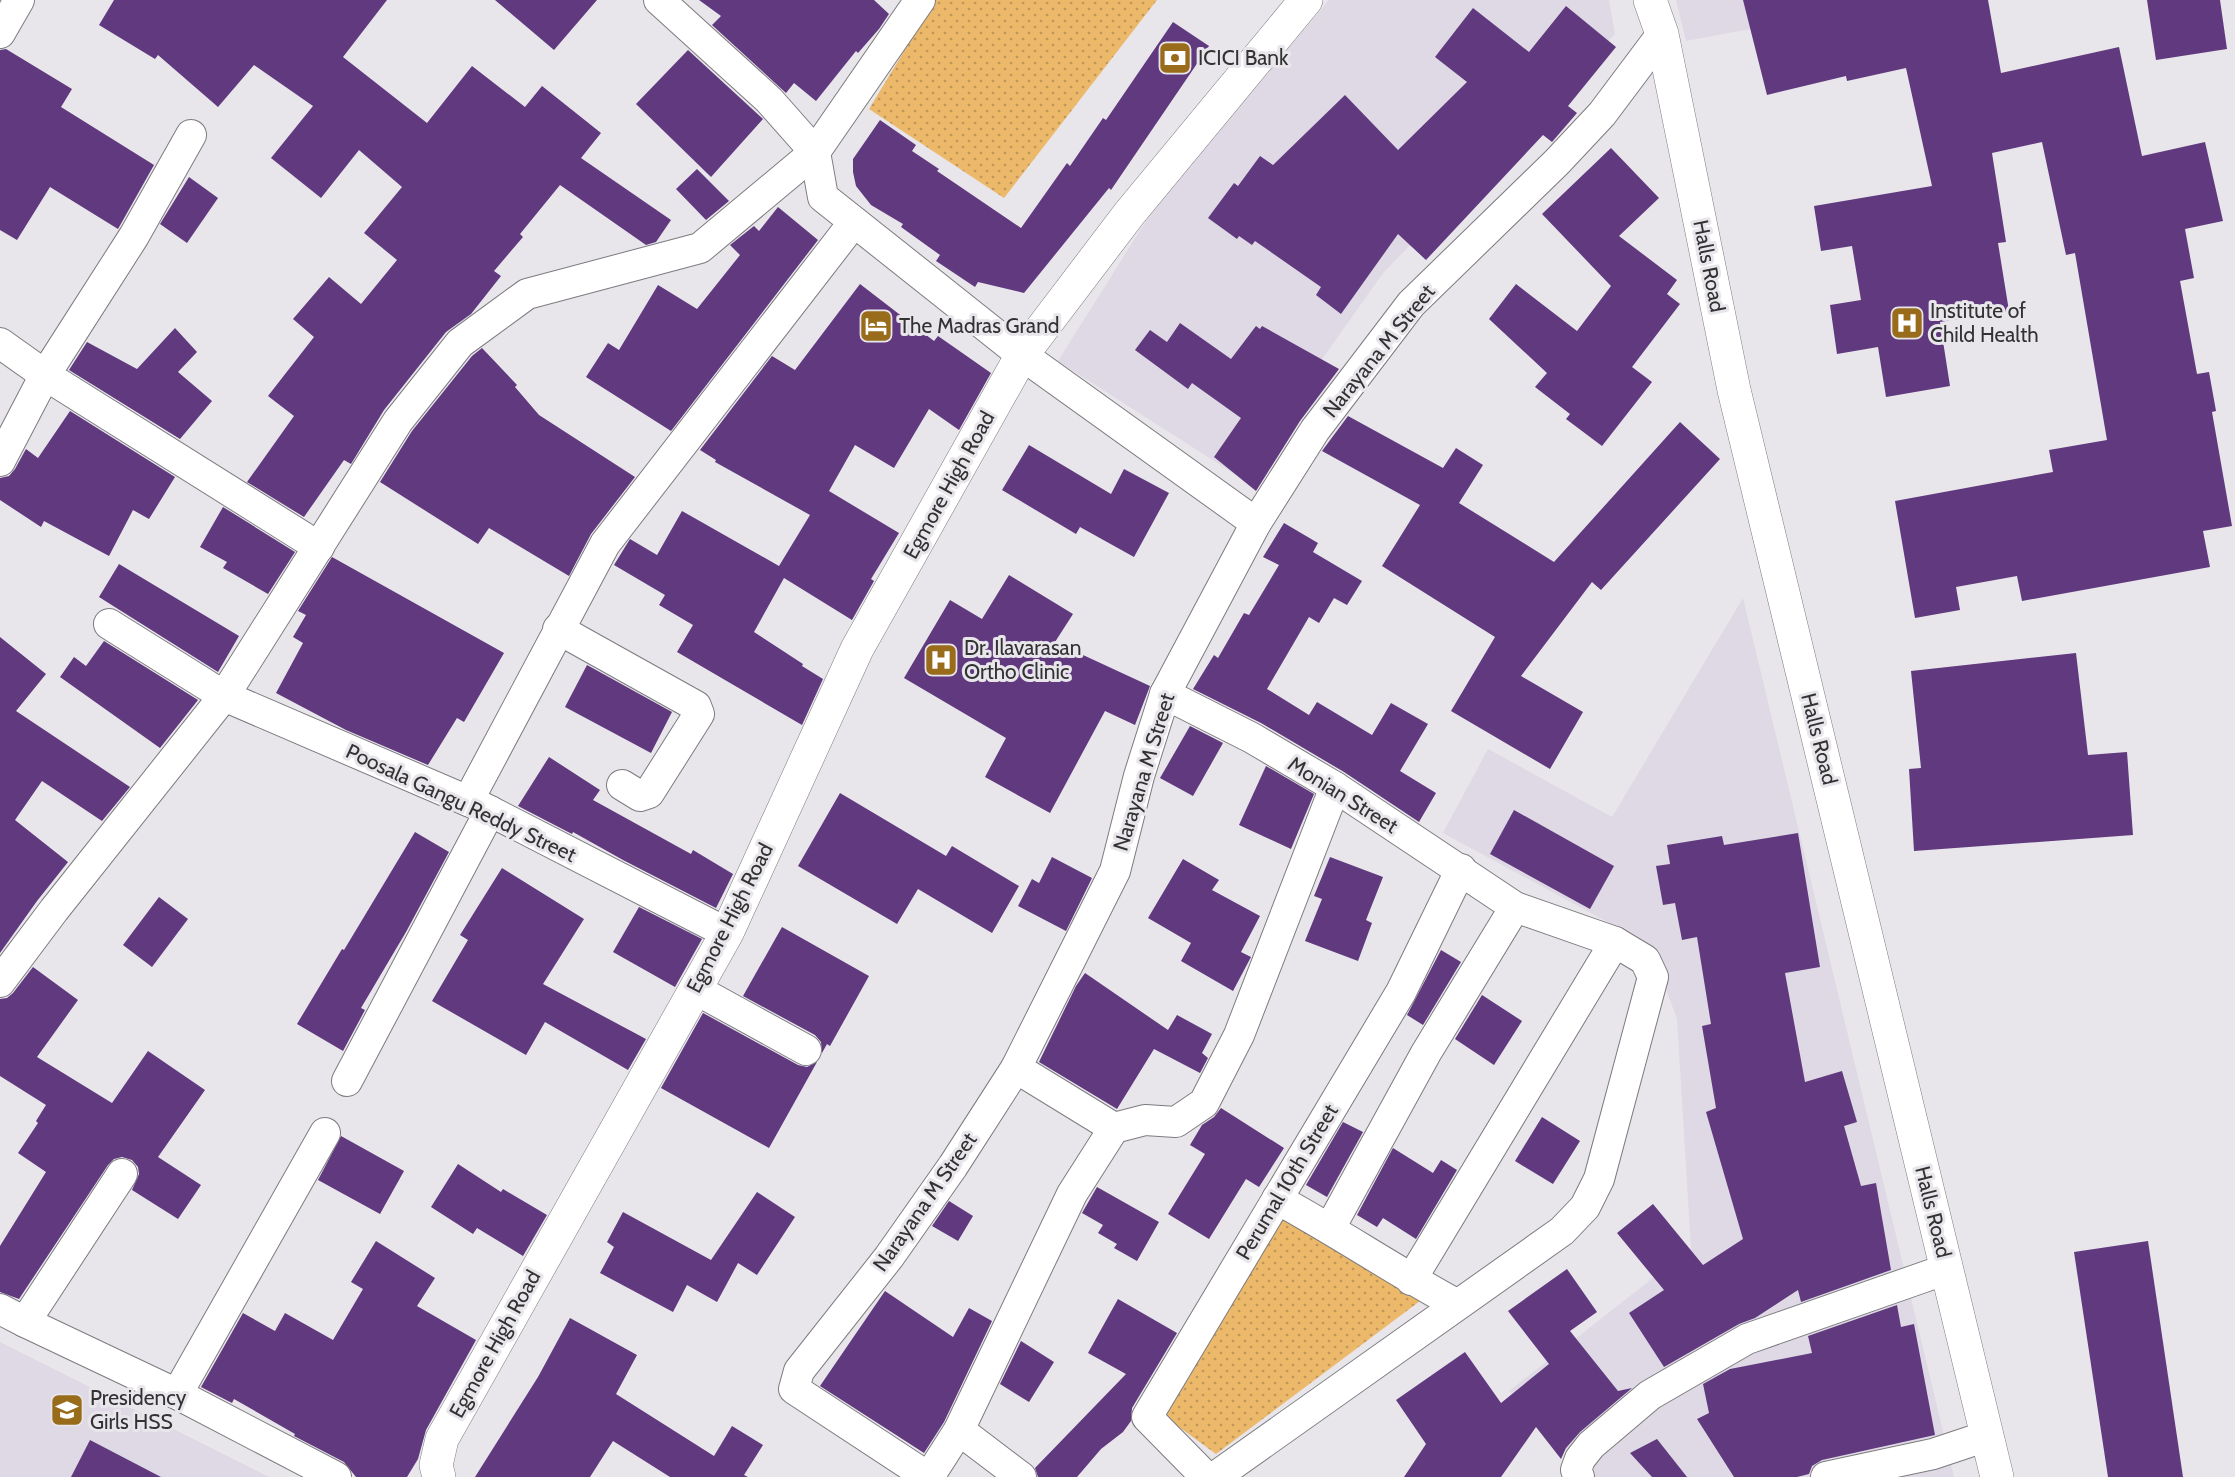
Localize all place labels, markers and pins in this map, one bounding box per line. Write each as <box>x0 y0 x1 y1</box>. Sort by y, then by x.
bank icon: ICICI Bank <box>1157 40 1193 76</box>
place label: ICICI Bank <box>1198 45 1289 70</box>
place label: Institute of Child Health <box>1930 298 2039 347</box>
hospital icon: Institute of Child Health <box>1889 305 1925 341</box>
hotel icon: The Madras Grand <box>858 308 894 344</box>
place label: The Madras Grand <box>899 313 1060 338</box>
place label: Dr. Ilavarasan Ortho Clinic <box>964 635 1081 684</box>
hospital icon: Dr. Ilavarasan Ortho Clinic <box>923 642 959 678</box>
place label: Presidency Girls HSS <box>90 1385 187 1434</box>
school or university icon: Presidency Girls HSS <box>49 1392 85 1428</box>

